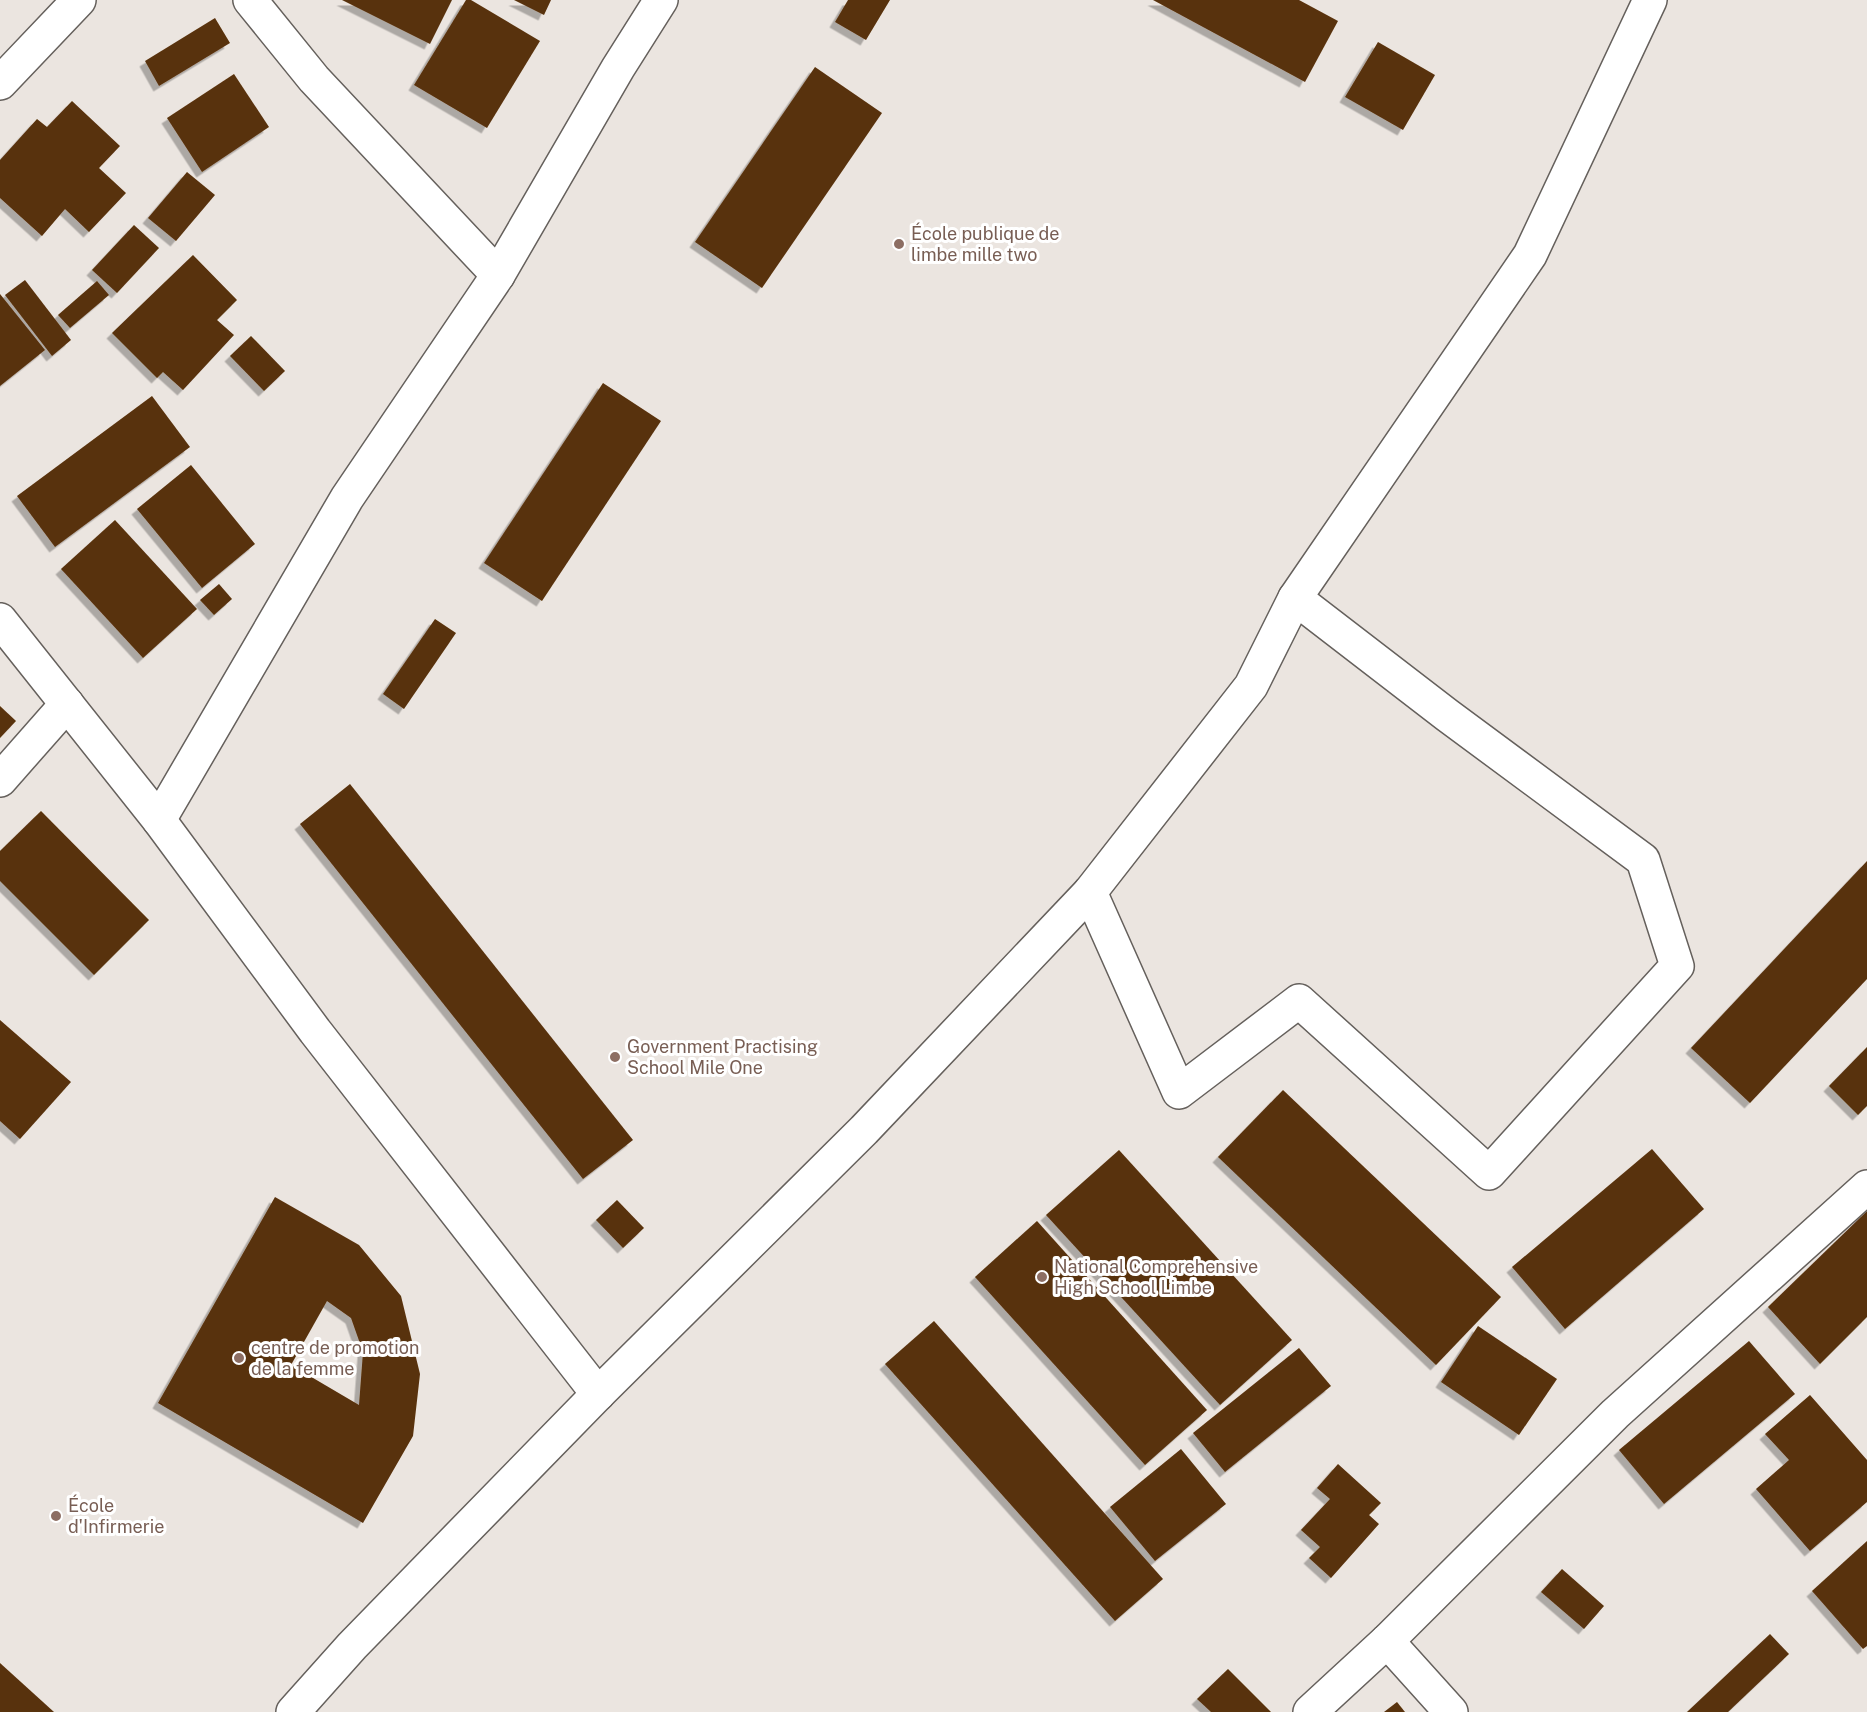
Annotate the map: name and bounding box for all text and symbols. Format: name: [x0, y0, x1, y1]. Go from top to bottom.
place label: École publique de limbe mille two: [911, 222, 1060, 265]
marker: École publique de limbe mille two: [892, 237, 906, 251]
place label: Government Practising School Mile One: [627, 1036, 818, 1078]
marker: Government Practising School Mile One: [608, 1050, 622, 1064]
place label: National Comprehensive High School Limbe: [1054, 1256, 1258, 1298]
marker: National Comprehensive High School Limbe: [1035, 1270, 1049, 1284]
place label: centre de promotion de la femme: [251, 1337, 419, 1379]
marker: centre de promotion de la femme: [232, 1351, 246, 1365]
place label: École d'Infirmerie: [68, 1494, 164, 1537]
marker: École d'Infirmerie: [49, 1509, 63, 1523]

